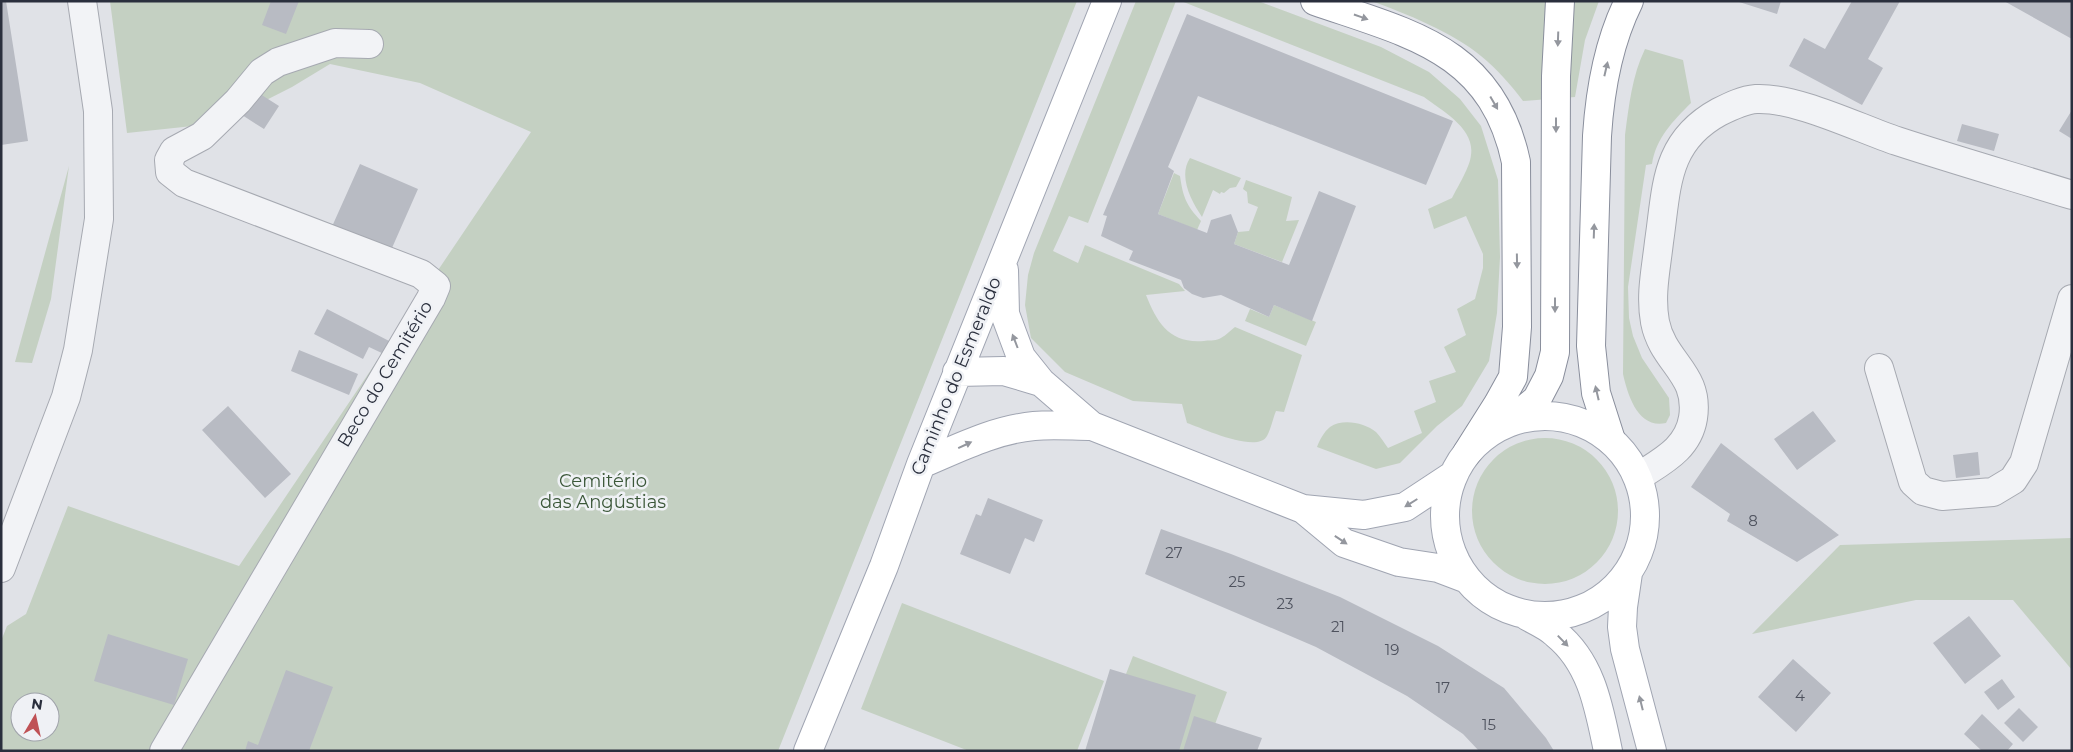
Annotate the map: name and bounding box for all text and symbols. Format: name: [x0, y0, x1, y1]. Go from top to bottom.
one-way arrow: [1354, 13, 1369, 21]
one-way arrow: [1553, 31, 1561, 47]
one-way arrow: [1602, 62, 1610, 77]
one-way arrow: [1490, 96, 1499, 110]
one-way arrow: [1552, 117, 1560, 133]
one-way arrow: [1590, 223, 1598, 239]
one-way arrow: [1513, 254, 1521, 270]
street label: Caminho do Esmeraldo: [906, 274, 1006, 478]
street label: Beco do Cemitério: [333, 297, 437, 451]
one-way arrow: [1551, 297, 1559, 313]
one-way arrow: [1011, 333, 1019, 348]
one-way arrow: [1593, 386, 1601, 401]
one-way arrow: [958, 441, 972, 449]
park label: Cemitério das Angústias: [540, 470, 666, 513]
one-way arrow: [1404, 498, 1417, 507]
house number: 8: [1748, 511, 1758, 530]
one-way arrow: [1334, 535, 1348, 545]
house number: 27: [1165, 543, 1183, 562]
house number: 25: [1228, 572, 1246, 591]
house number: 23: [1277, 594, 1293, 613]
house number: 21: [1331, 617, 1345, 636]
one-way arrow: [1557, 634, 1569, 646]
house number: 19: [1385, 640, 1399, 659]
house number: 17: [1436, 678, 1450, 697]
house number: 4: [1795, 686, 1805, 705]
north arrow: [10, 692, 60, 742]
text: N: [30, 694, 44, 714]
one-way arrow: [1636, 696, 1644, 711]
house number: 15: [1482, 715, 1496, 734]

